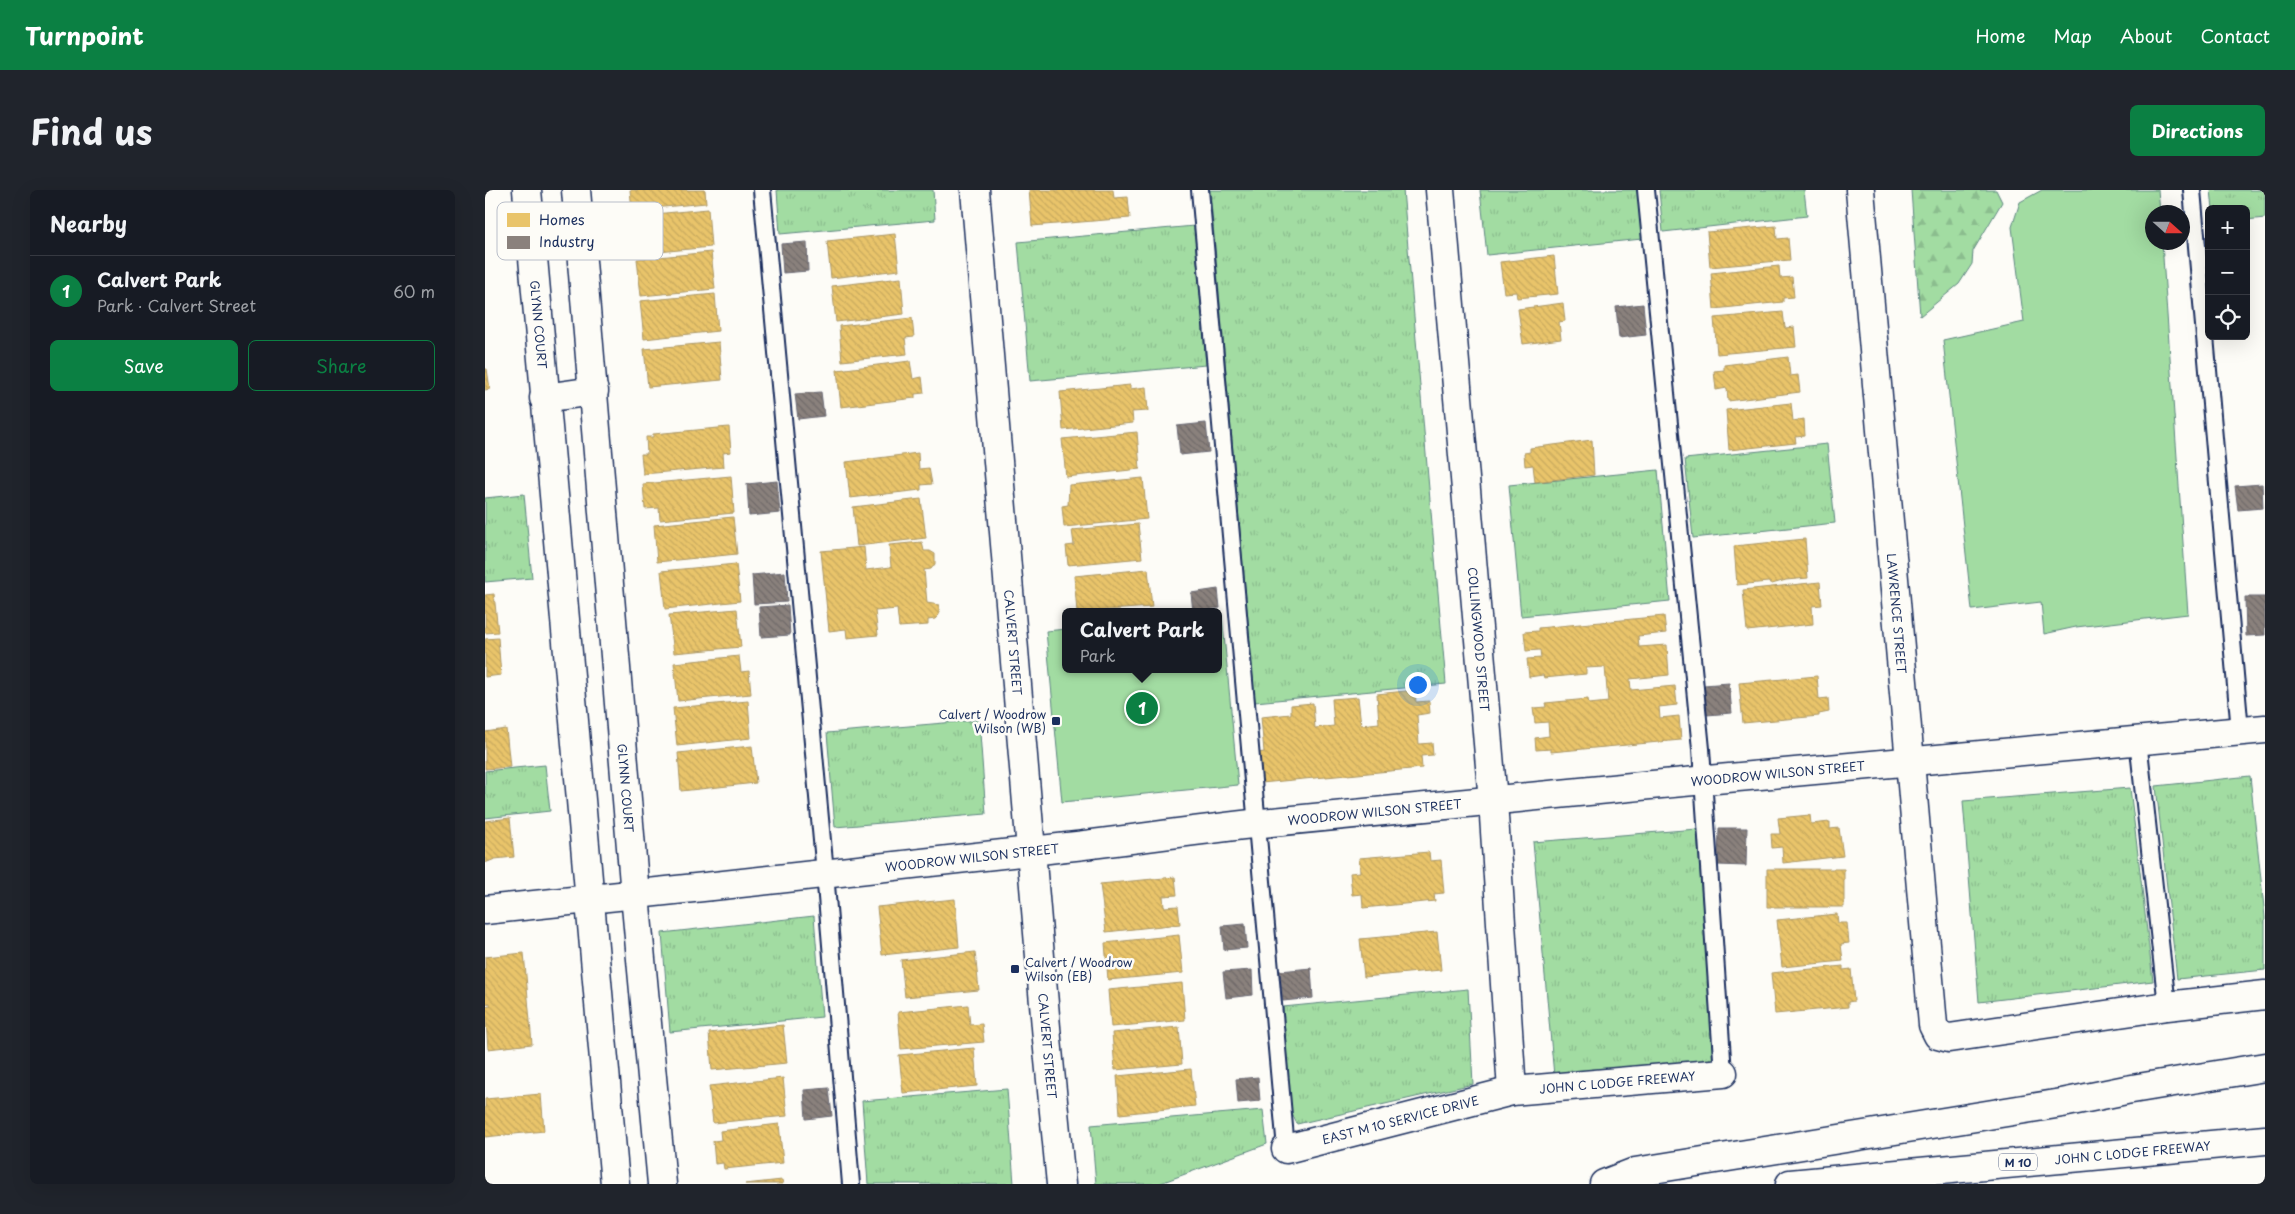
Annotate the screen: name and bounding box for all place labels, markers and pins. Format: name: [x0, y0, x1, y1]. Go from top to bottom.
pin: 1: [1126, 689, 1158, 727]
place label: Calvert / Woodrow Wilson (WB): [939, 705, 1047, 737]
marker: Calvert / Woodrow Wilson (WB): [1050, 715, 1062, 727]
place label: Calvert / Woodrow Wilson (EB): [1025, 953, 1133, 985]
marker: Calvert / Woodrow Wilson (EB): [1009, 963, 1021, 975]

